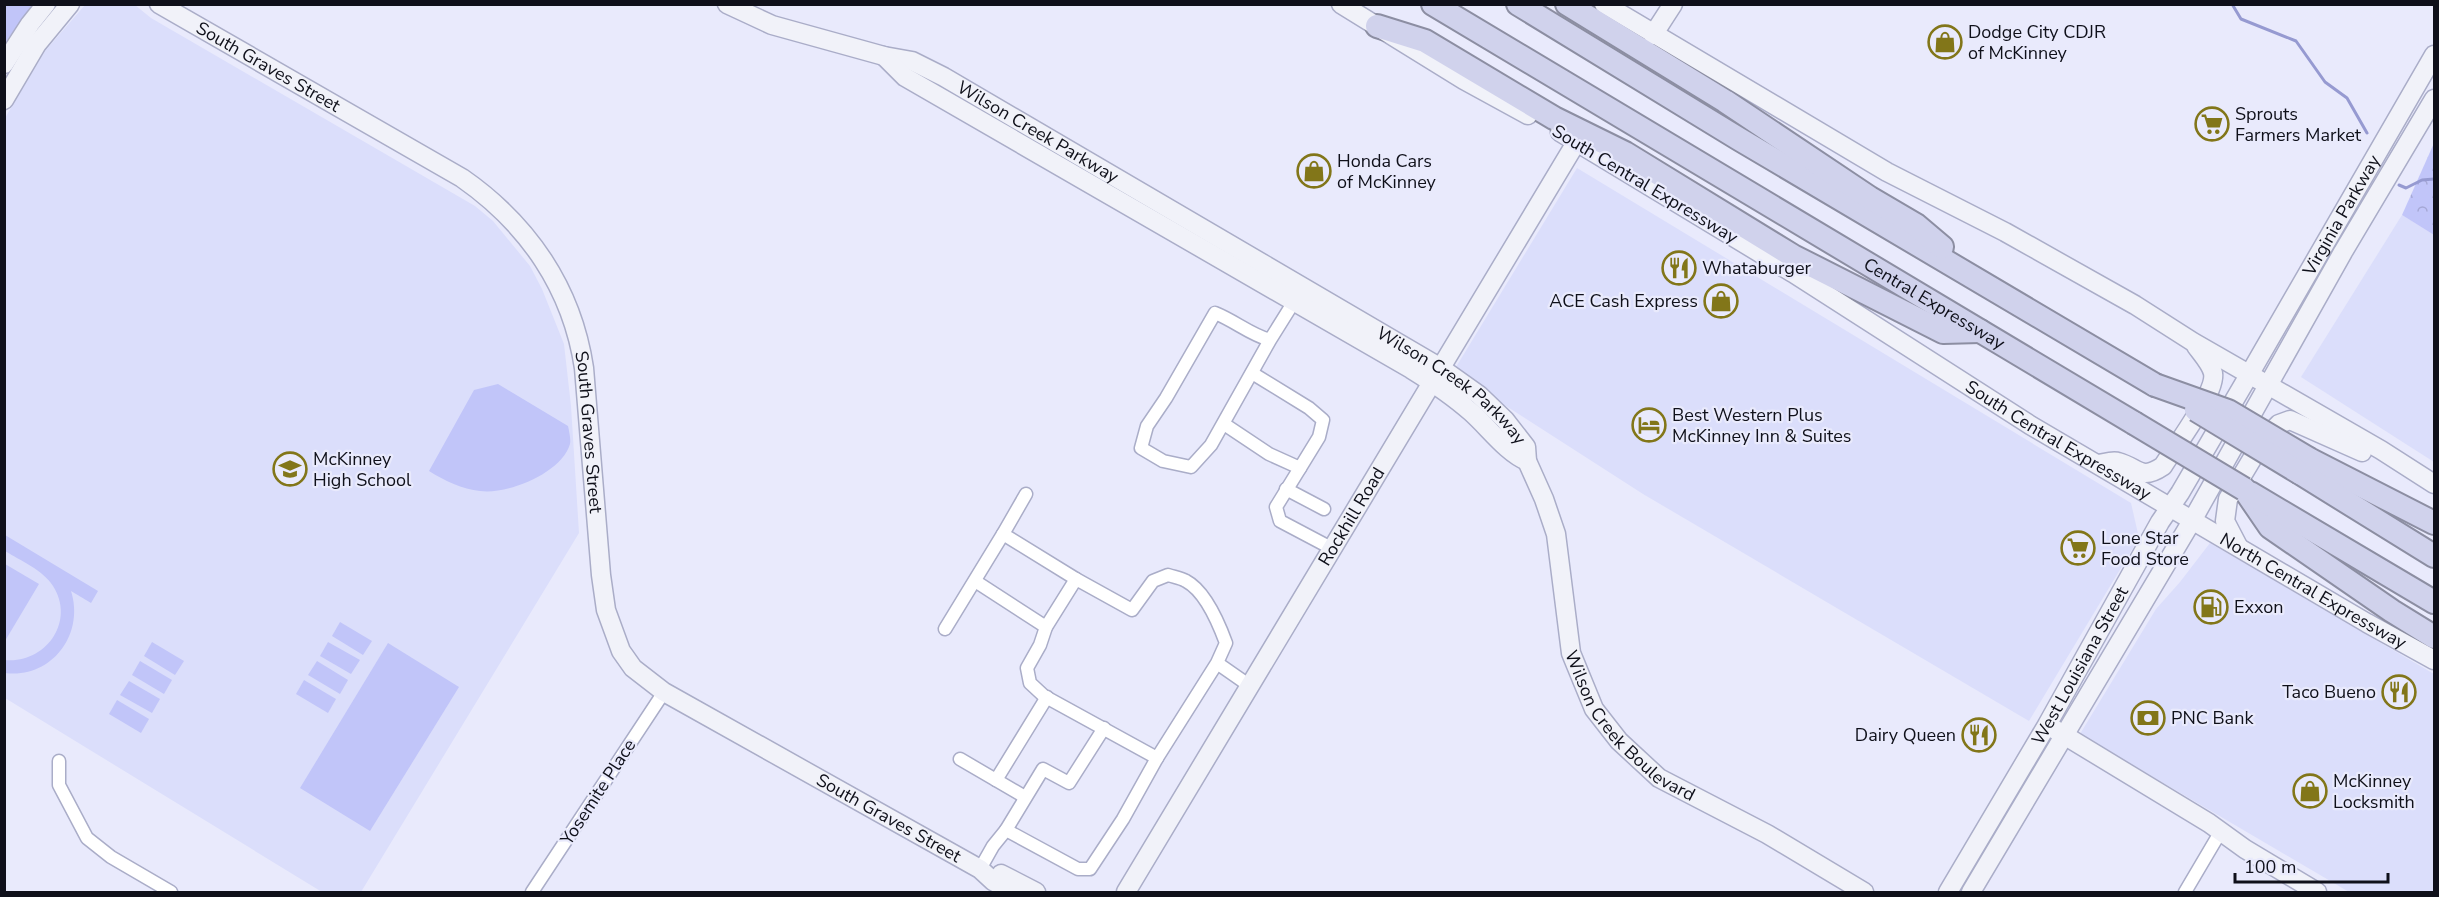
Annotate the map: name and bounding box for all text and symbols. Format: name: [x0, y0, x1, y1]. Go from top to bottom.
street label: South Graves Street: [192, 16, 345, 118]
place label: Dodge City CDJR of McKinney: [1968, 20, 2106, 65]
shop icon: Dodge City CDJR of McKinney: [1927, 24, 1963, 60]
street label: Wilson Creek Parkway: [953, 75, 1124, 189]
place label: Sprouts Farmers Market: [2235, 102, 2362, 147]
supermarket icon: Sprouts Farmers Market: [2194, 106, 2230, 142]
street label: South Central Expressway: [1548, 119, 1743, 249]
place label: Honda Cars of McKinney: [1337, 149, 1437, 194]
street label: Virginia Parkway: [2297, 150, 2386, 281]
shop icon: Honda Cars of McKinney: [1296, 153, 1332, 189]
restaurant icon: Whataburger: [1661, 250, 1697, 286]
street label: Central Expressway: [1859, 252, 2010, 356]
place label: Whataburger: [1702, 256, 1811, 280]
shop icon: ACE Cash Express: [1703, 283, 1739, 319]
place label: ACE Cash Express: [1549, 289, 1698, 313]
street label: Wilson Creek Parkway: [1372, 321, 1532, 450]
street label: South Graves Street: [569, 349, 608, 515]
street label: South Central Expressway: [1961, 375, 2156, 506]
place label: Best Western Plus McKinney Inn & Suites: [1672, 403, 1852, 448]
hotel icon: Best Western Plus McKinney Inn & Suites: [1631, 407, 1667, 443]
place label: McKinney High School: [313, 447, 412, 492]
school or university icon: McKinney High School: [272, 451, 308, 487]
street label: Rockhill Road: [1313, 463, 1390, 570]
place label: Lone Star Food Store: [2101, 526, 2189, 571]
street label: North Central Expressway: [2215, 527, 2411, 655]
supermarket icon: Lone Star Food Store: [2060, 530, 2096, 566]
street label: West Louisiana Street: [2026, 582, 2134, 749]
fuel station icon: Exxon: [2193, 589, 2229, 625]
place label: Exxon: [2234, 595, 2283, 619]
street label: Wilson Creek Boulevard: [1559, 647, 1699, 807]
restaurant icon: Taco Bueno: [2381, 674, 2417, 710]
place label: Taco Bueno: [2282, 680, 2376, 704]
bank icon: PNC Bank: [2130, 700, 2166, 736]
place label: PNC Bank: [2171, 706, 2254, 730]
restaurant icon: Dairy Queen: [1961, 717, 1997, 753]
place label: Dairy Queen: [1855, 723, 1956, 747]
street label: Yosemite Place: [554, 734, 641, 850]
street label: South Graves Street: [812, 768, 966, 868]
place label: McKinney Locksmith: [2333, 769, 2415, 814]
shop icon: McKinney Locksmith: [2292, 773, 2328, 809]
scale bar: [2235, 846, 2388, 884]
text: 100 m: [2244, 855, 2296, 879]

